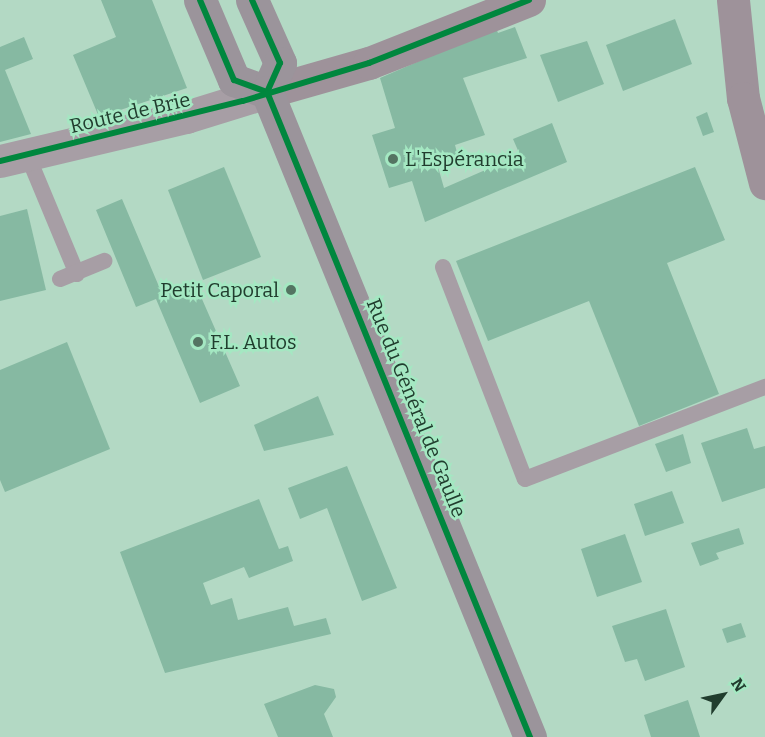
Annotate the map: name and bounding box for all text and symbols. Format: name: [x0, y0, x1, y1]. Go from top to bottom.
street label: Route de Brie: [67, 87, 193, 139]
place label: L'Espérancia: [405, 147, 524, 171]
marker: L'Espérancia: [386, 152, 400, 166]
place label: Petit Caporal: [160, 278, 279, 302]
marker: Petit Caporal: [284, 283, 298, 297]
street label: Rue du Général de Gaulle: [361, 295, 471, 521]
place label: F.L. Autos: [210, 330, 297, 354]
marker: F.L. Autos: [191, 335, 205, 349]
north arrow: [693, 665, 753, 725]
text: N: [727, 675, 750, 695]

